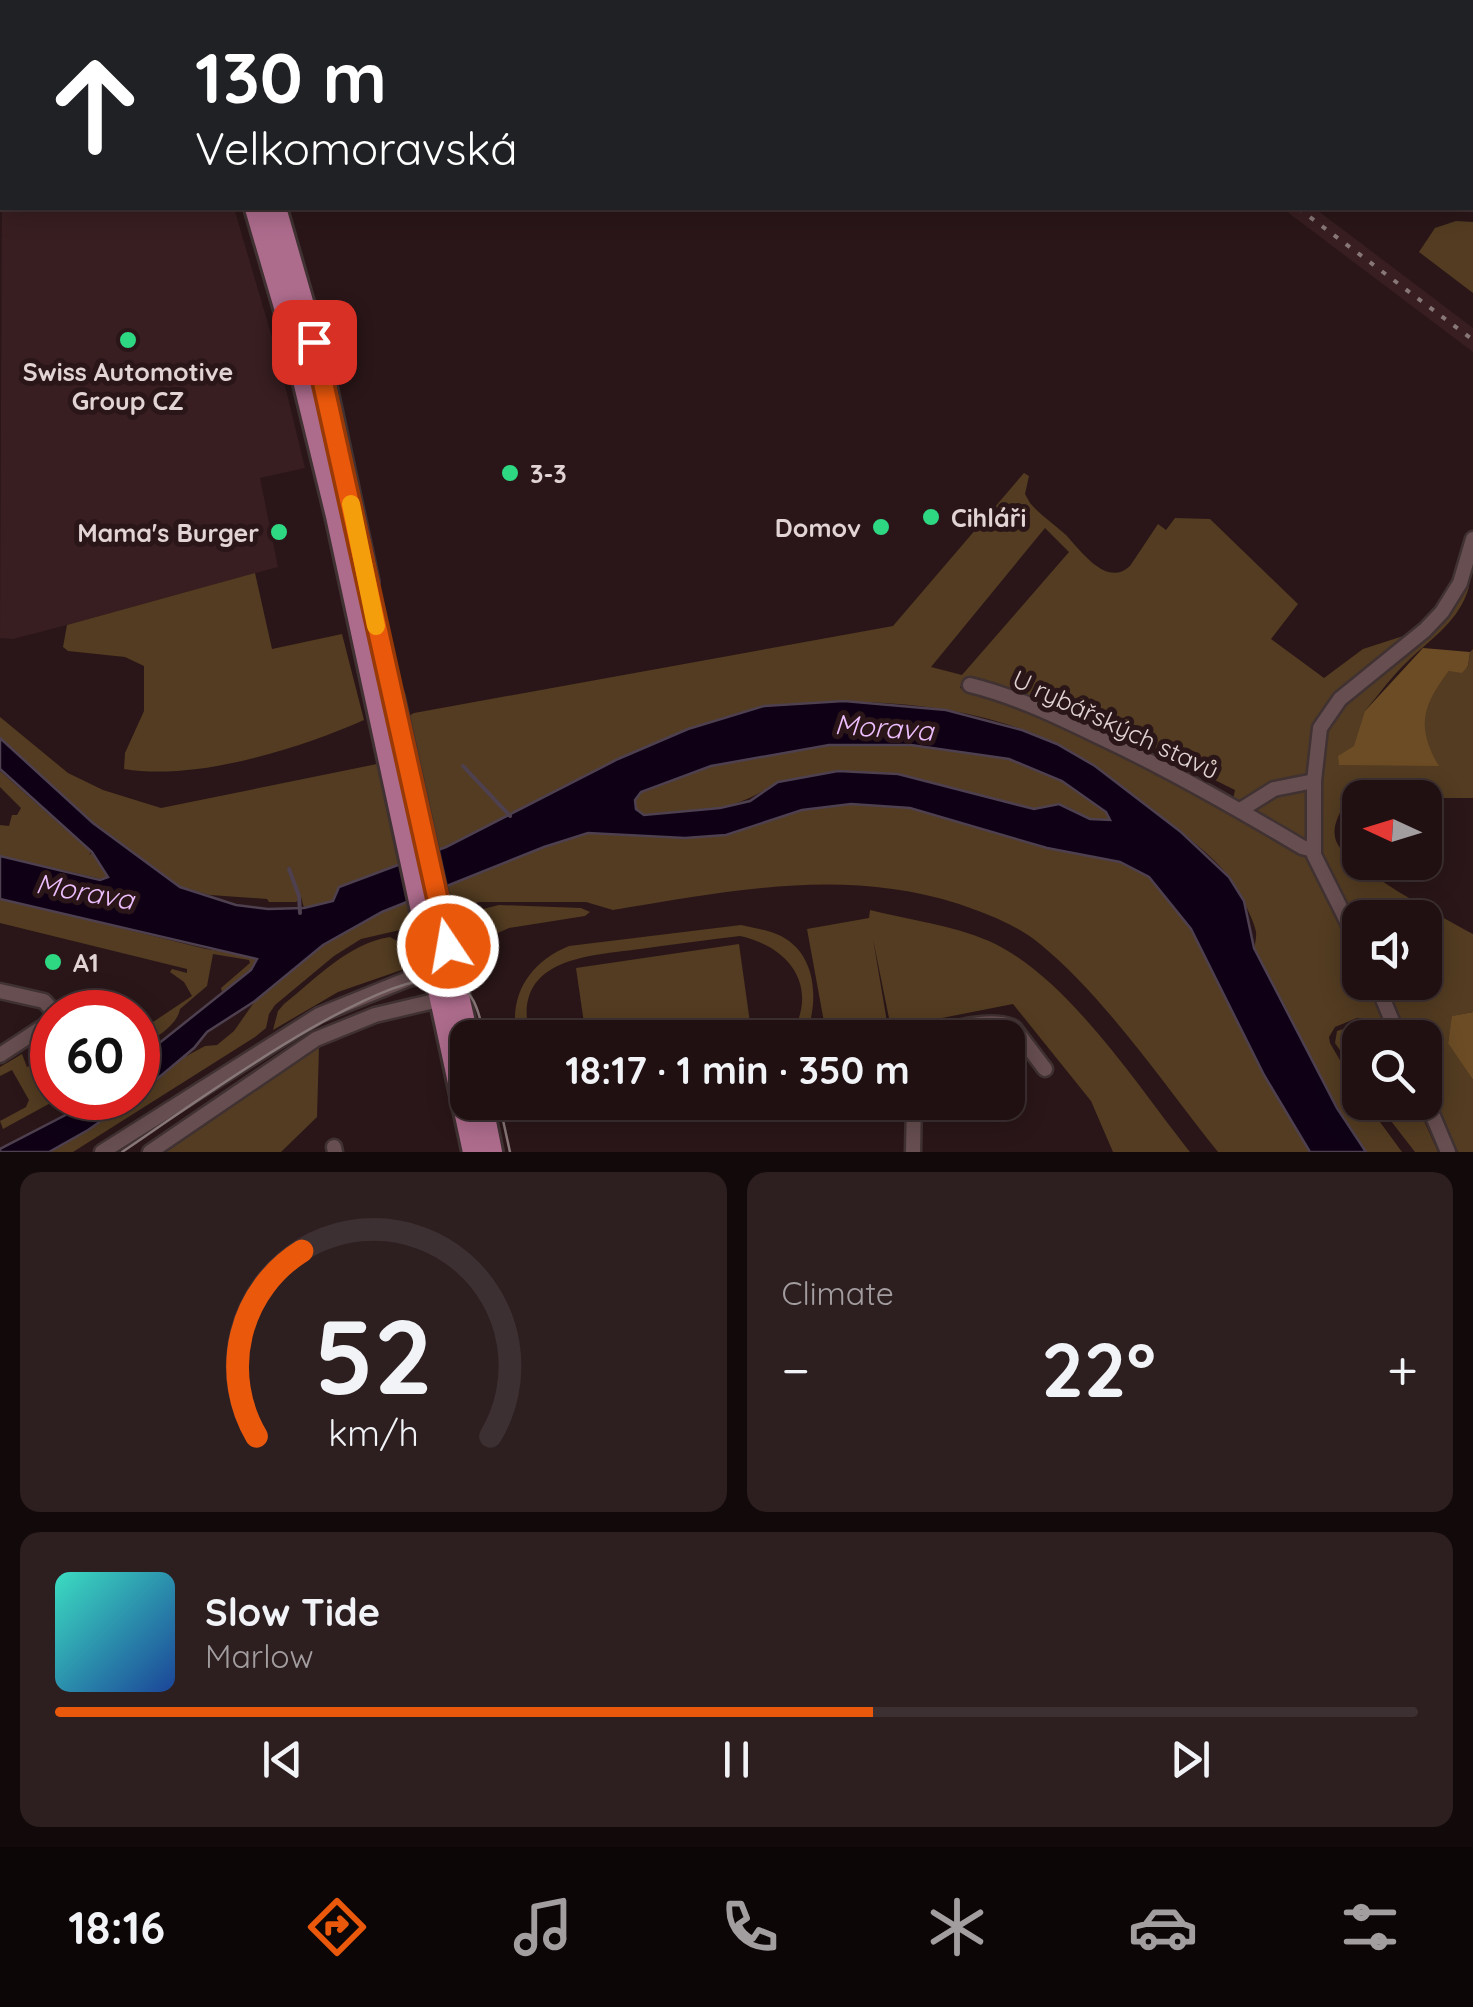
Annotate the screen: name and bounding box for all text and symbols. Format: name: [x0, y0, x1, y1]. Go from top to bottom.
text: 130 m: [195, 33, 387, 121]
icon: ahead: [30, 40, 160, 170]
text: Velkomoravská: [195, 120, 518, 176]
pin: [272, 300, 357, 385]
icon: arrive: [287, 315, 342, 370]
marker: Swiss Automotive Group CZ: [117, 329, 139, 351]
place label: Swiss Automotive Group CZ: [23, 356, 233, 416]
place label: 3-3: [530, 458, 567, 489]
marker: 3-3: [499, 462, 521, 484]
place label: Cihláři: [951, 502, 1026, 533]
marker: Cihláři: [920, 506, 942, 528]
place label: Domov: [775, 512, 861, 543]
marker: Domov: [870, 516, 892, 538]
place label: Mama's Burger: [77, 517, 259, 548]
marker: Mama's Burger: [268, 521, 290, 543]
street label: U rybářských stavů: [1008, 663, 1224, 785]
water label: Morava: [833, 706, 937, 748]
north arrow: [1342, 780, 1442, 880]
map controls: [1342, 780, 1442, 1120]
water label: Morava: [33, 865, 139, 917]
position arrow: [396, 894, 500, 998]
button: sound: [1342, 900, 1442, 1000]
place label: A1: [73, 947, 99, 978]
marker: A1: [42, 951, 64, 973]
speed limit sign: 60: [30, 990, 160, 1120]
button: search: [1342, 1020, 1442, 1120]
text: 18:17 · 1 min · 350 m: [565, 1046, 910, 1094]
text: Climate: [782, 1273, 894, 1313]
text: 52: [314, 1290, 433, 1420]
text: 22°: [1041, 1322, 1156, 1416]
text: −: [782, 1335, 810, 1404]
text: +: [1387, 1335, 1418, 1404]
text: km/h: [328, 1410, 419, 1455]
text: Slow Tide: [205, 1588, 380, 1636]
text: Marlow: [205, 1636, 314, 1676]
icon: previous: [255, 1732, 310, 1787]
icon: pause: [709, 1732, 764, 1787]
icon: next: [1163, 1732, 1218, 1787]
icon: directions: [302, 1892, 372, 1962]
icon: music: [508, 1892, 578, 1962]
icon: phone: [715, 1892, 785, 1962]
icon: climate: [922, 1892, 992, 1962]
icon: car: [1128, 1892, 1198, 1962]
icon: filters: [1335, 1892, 1405, 1962]
text: 18:16: [68, 1899, 165, 1955]

